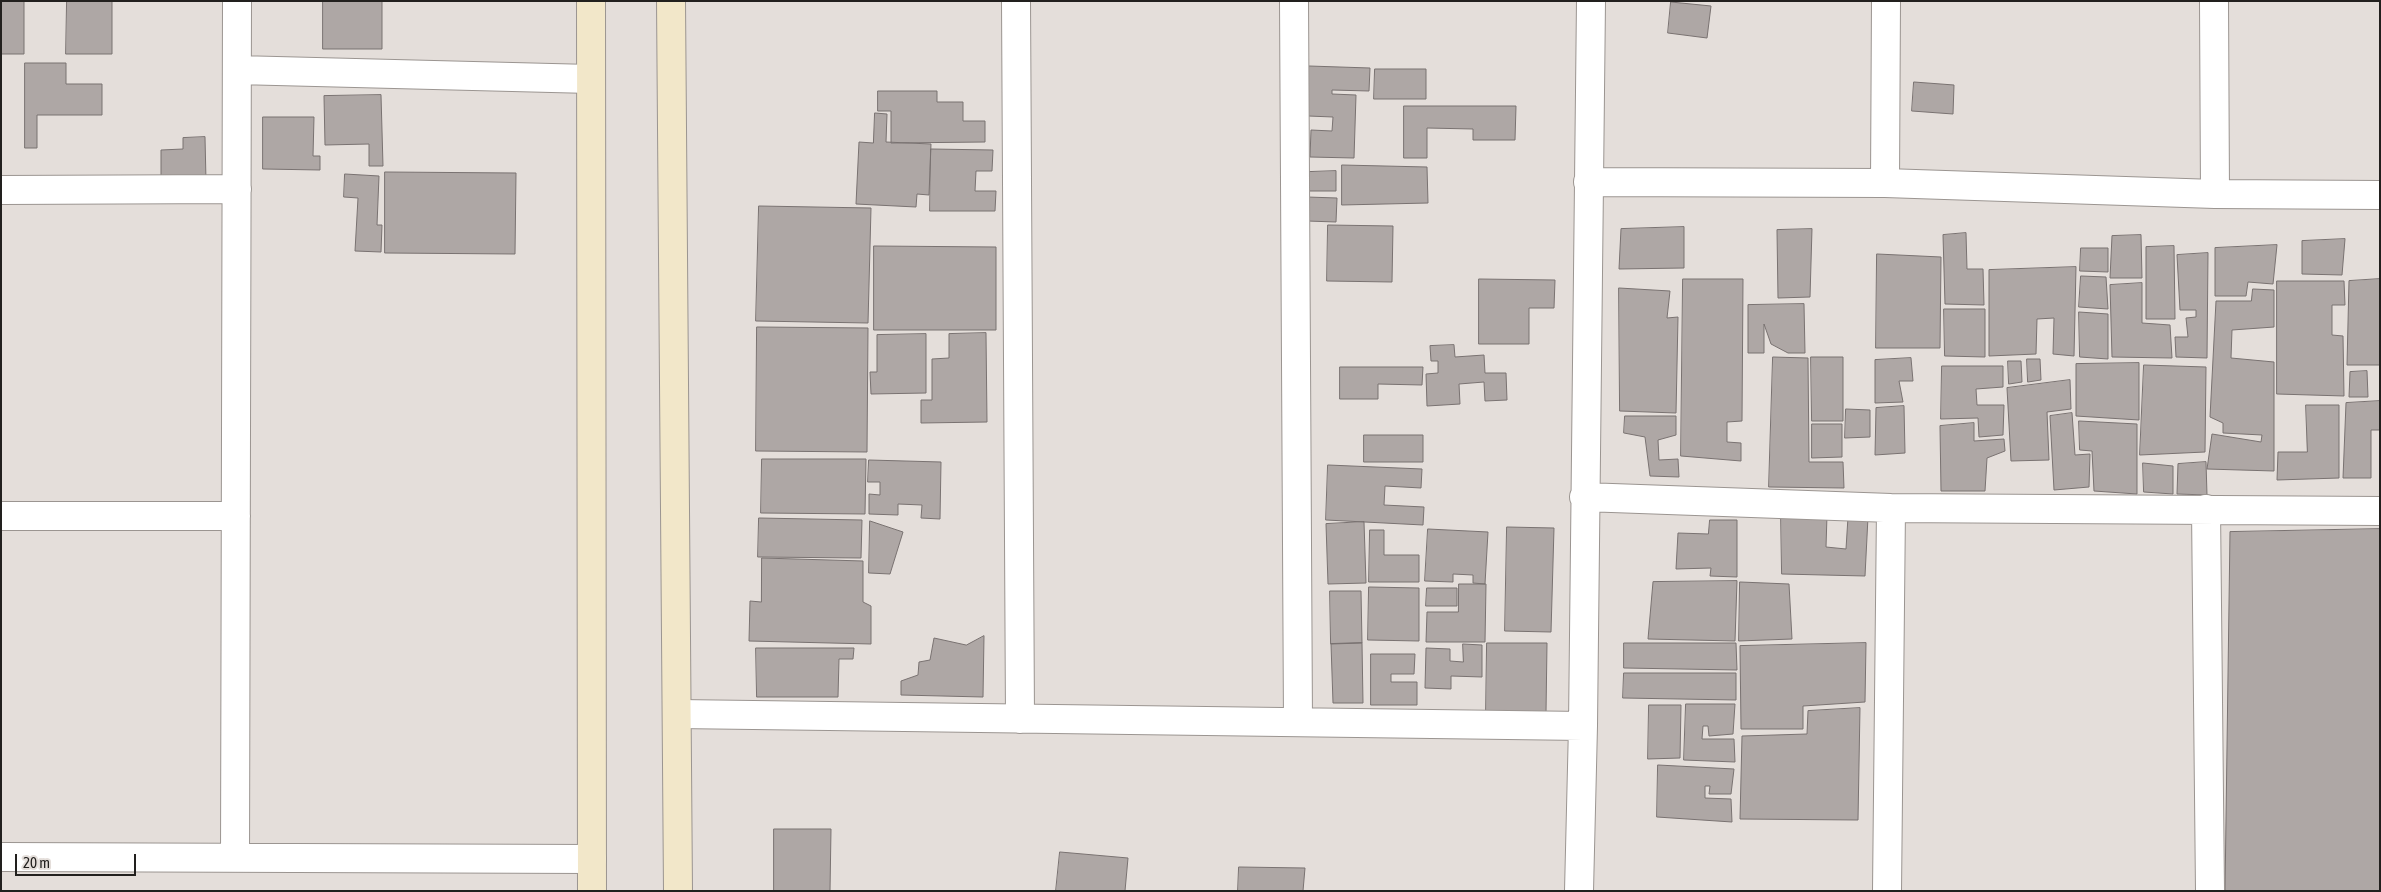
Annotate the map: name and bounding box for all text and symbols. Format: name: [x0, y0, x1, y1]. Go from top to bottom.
scale bar: [18, 844, 139, 876]
text: 20 m: [23, 854, 50, 871]

